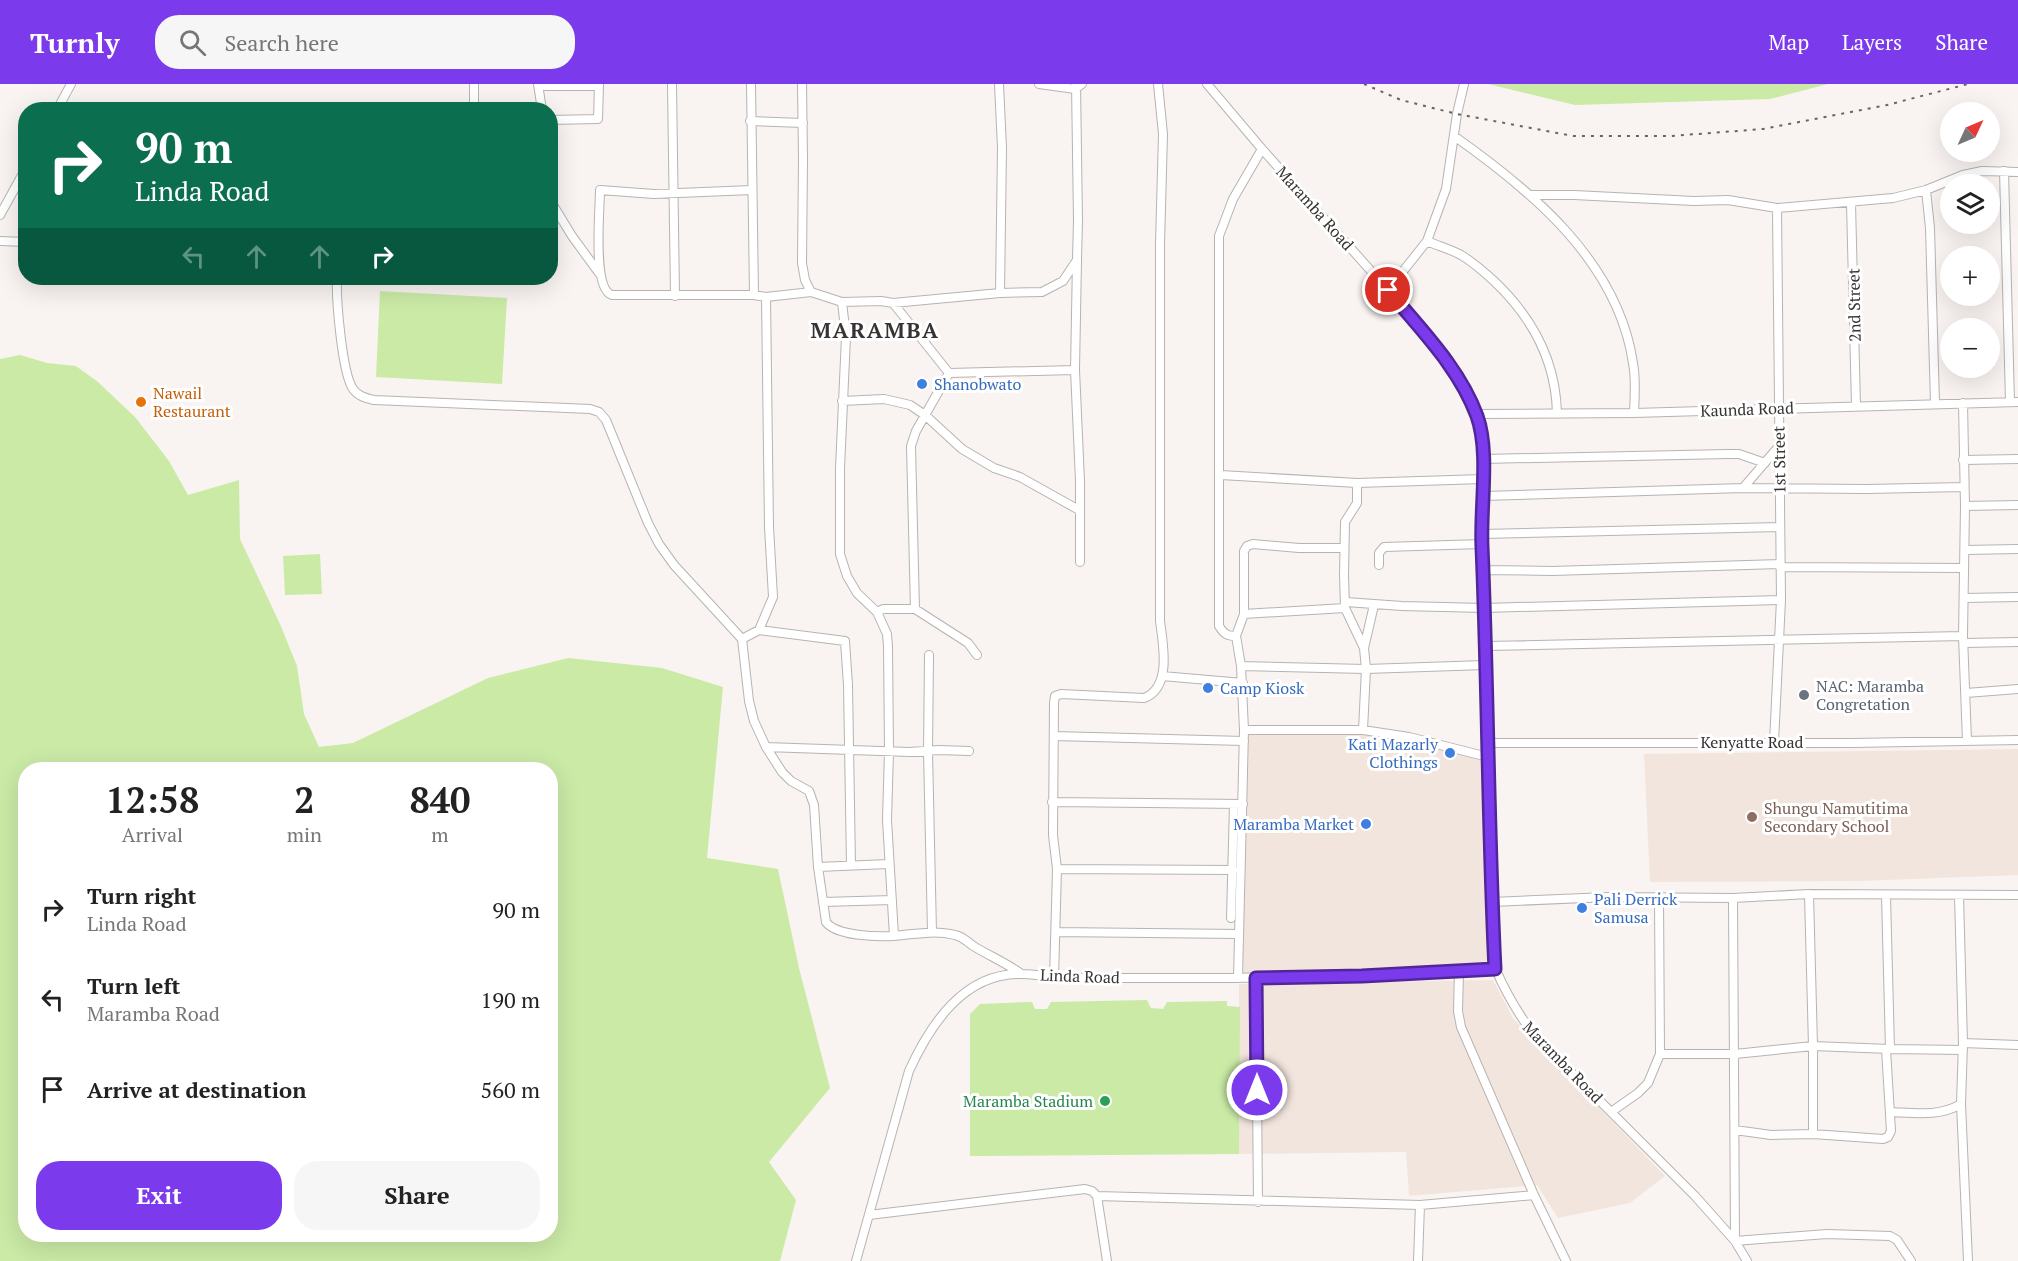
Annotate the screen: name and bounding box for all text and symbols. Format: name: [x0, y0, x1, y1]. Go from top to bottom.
search box: [155, 15, 575, 69]
text: Turnly: [30, 24, 119, 61]
icon: search: [176, 26, 209, 59]
text: Search here: [224, 28, 339, 57]
text: Map: [1768, 28, 1809, 56]
text: Layers: [1842, 28, 1902, 56]
text: Share: [1935, 28, 1988, 56]
north arrow: [1940, 102, 2000, 162]
map controls: [1940, 102, 2000, 378]
text: 90 m: [135, 119, 233, 175]
icon: right: [36, 126, 114, 204]
street label: Maramba Road: [1271, 161, 1359, 255]
text: Linda Road: [135, 173, 269, 209]
button: layers: [1940, 174, 2000, 234]
icon: left: [177, 240, 210, 273]
icon: ahead: [240, 240, 273, 273]
icon: ahead: [303, 240, 336, 273]
icon: right: [366, 240, 399, 273]
button: +: [1940, 246, 2000, 306]
pin: [1362, 264, 1413, 315]
street label: 2nd Street: [1842, 268, 1866, 342]
icon: arrive: [1371, 273, 1404, 306]
district label: MARAMBA: [810, 315, 940, 344]
button: −: [1940, 318, 2000, 378]
place label: Shanobwato: [934, 373, 1022, 395]
marker: Shanobwato: [915, 377, 929, 391]
place label: Nawail Restaurant: [153, 382, 231, 422]
marker: Nawail Restaurant: [134, 395, 148, 409]
street label: Kaunda Road: [1700, 396, 1794, 422]
street label: 1st Street: [1767, 426, 1791, 494]
place label: NAC: Maramba Congretation: [1816, 675, 1924, 715]
place label: Camp Kiosk: [1220, 677, 1305, 699]
marker: Camp Kiosk: [1201, 681, 1215, 695]
marker: NAC: Maramba Congretation: [1797, 688, 1811, 702]
street label: Kenyatte Road: [1701, 731, 1803, 753]
place label: Kati Mazarly Clothings: [1348, 733, 1439, 773]
marker: Kati Mazarly Clothings: [1443, 746, 1457, 760]
text: 12:58: [106, 776, 199, 823]
text: 2: [294, 776, 315, 823]
text: 840: [409, 776, 470, 823]
place label: Shungu Namutitima Secondary School: [1764, 797, 1908, 837]
marker: Shungu Namutitima Secondary School: [1745, 810, 1759, 824]
place label: Maramba Market: [1233, 813, 1354, 835]
marker: Maramba Market: [1359, 817, 1373, 831]
text: Arrival: [122, 821, 183, 848]
text: min: [287, 821, 322, 848]
text: m: [431, 821, 449, 848]
text: Turn right: [87, 881, 196, 910]
place label: Pali Derrick Samusa: [1594, 888, 1678, 928]
icon: right: [36, 893, 69, 926]
text: 90 m: [492, 895, 540, 924]
marker: Pali Derrick Samusa: [1575, 901, 1589, 915]
text: Linda Road: [87, 910, 187, 937]
street label: Linda Road: [1040, 964, 1120, 988]
text: Turn left: [87, 971, 180, 1000]
icon: left: [36, 983, 69, 1016]
text: 190 m: [480, 985, 540, 1014]
text: Maramba Road: [87, 1000, 220, 1027]
street label: Maramba Road: [1518, 1016, 1608, 1108]
position arrow: [1225, 1058, 1289, 1122]
icon: arrive: [36, 1073, 69, 1106]
text: Arrive at destination: [87, 1075, 306, 1104]
text: 560 m: [480, 1075, 540, 1104]
place label: Maramba Stadium: [963, 1090, 1093, 1112]
marker: Maramba Stadium: [1098, 1094, 1112, 1108]
button: Exit: [36, 1161, 282, 1230]
button: Share: [294, 1161, 540, 1230]

